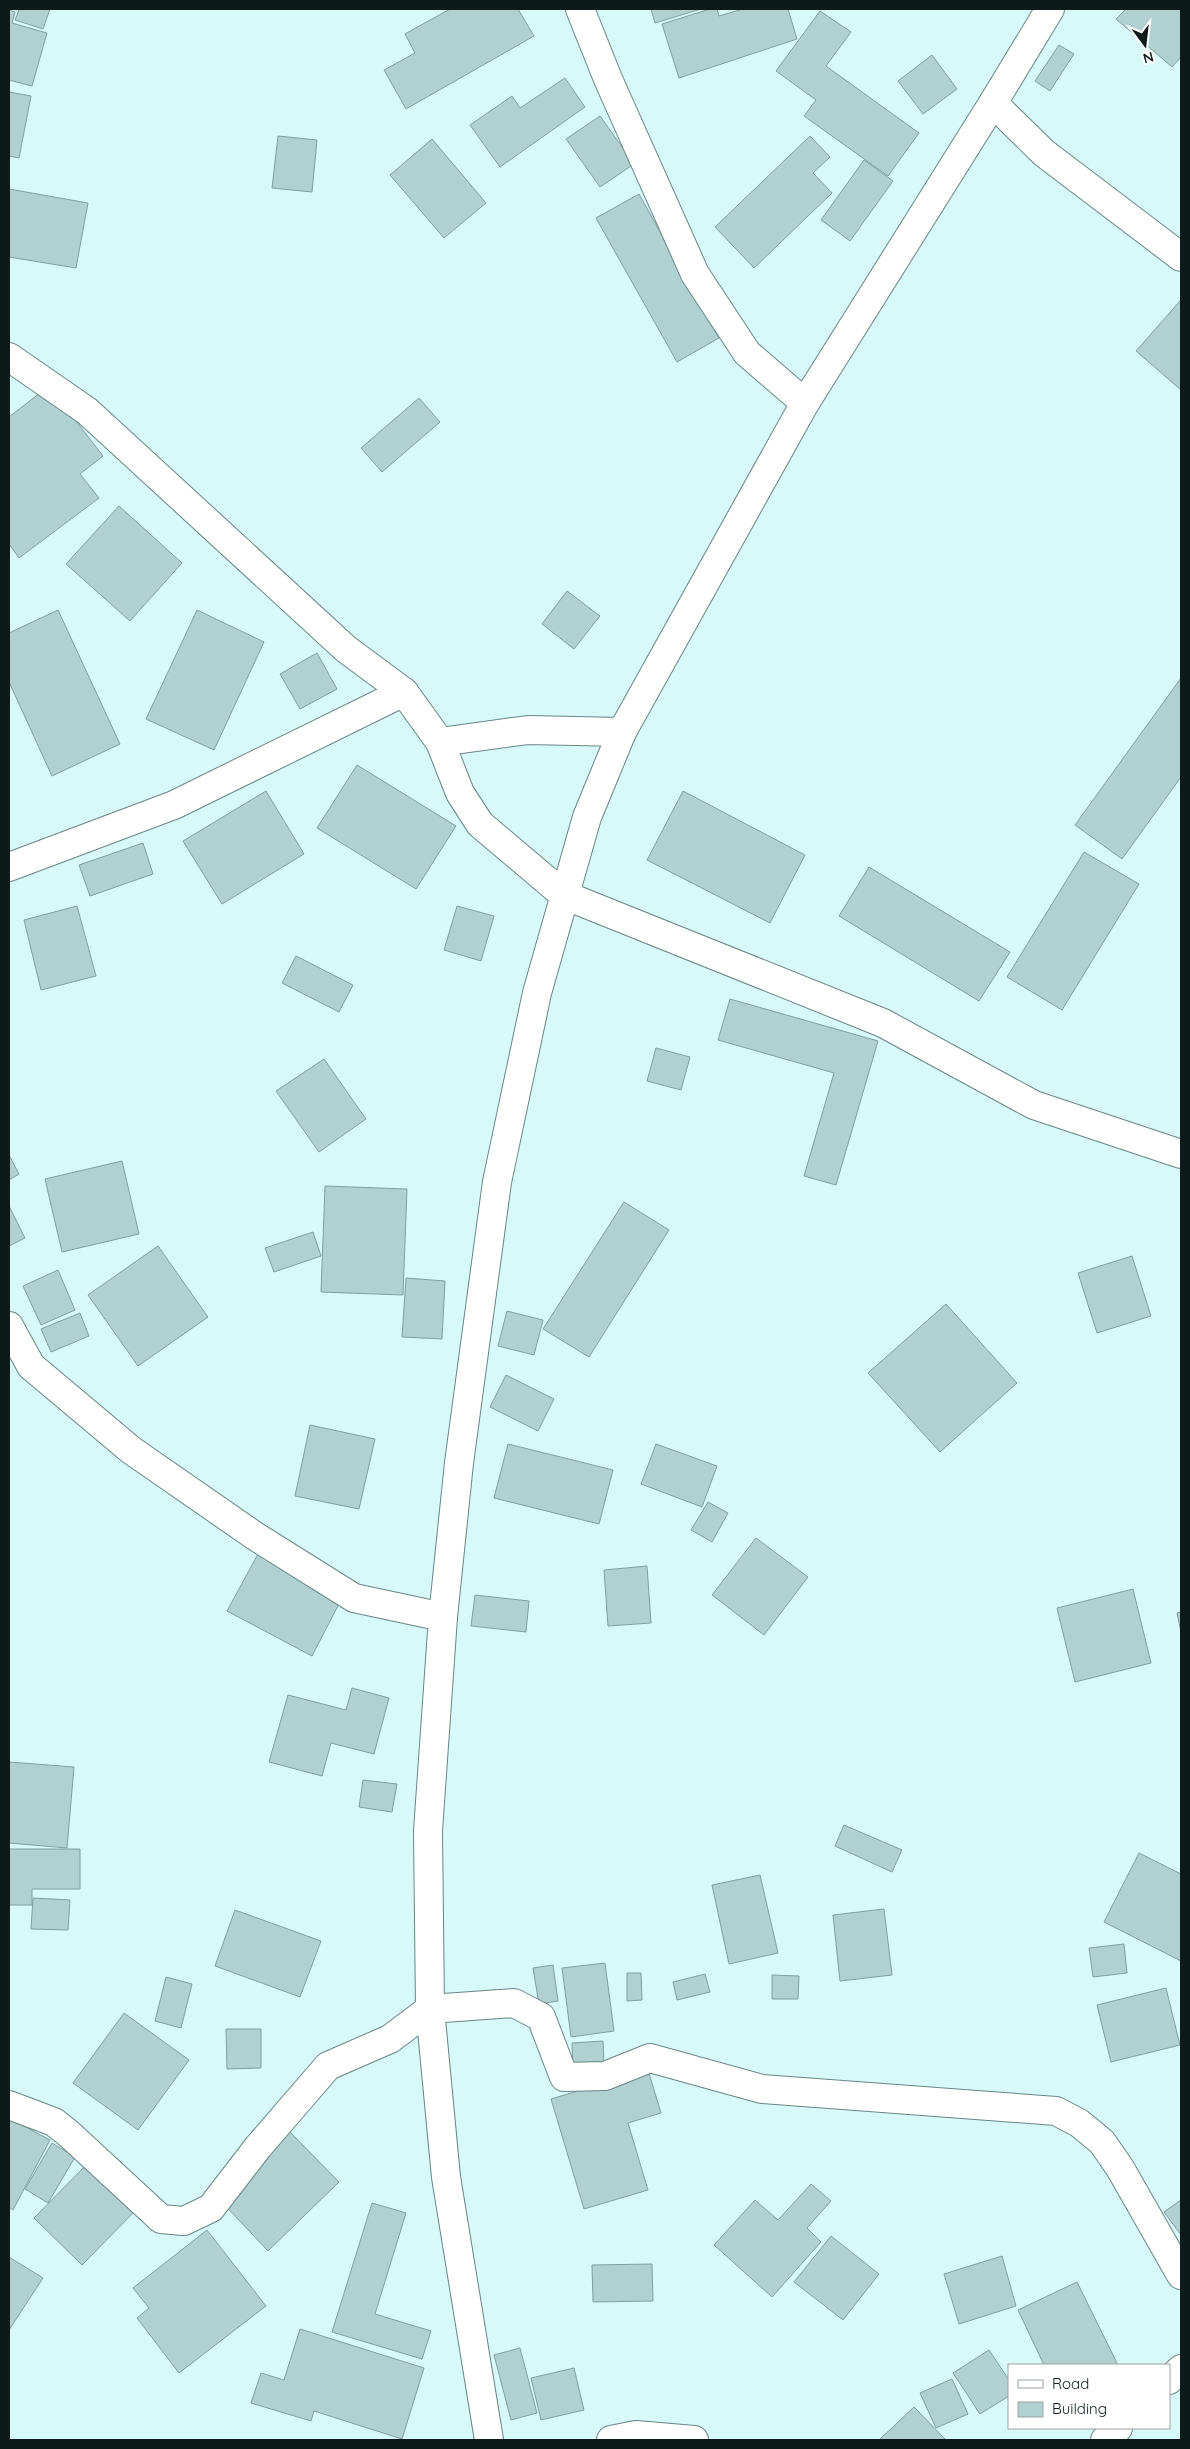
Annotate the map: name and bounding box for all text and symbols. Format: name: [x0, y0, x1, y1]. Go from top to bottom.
north arrow: [1120, 20, 1170, 70]
text: N: [1141, 48, 1156, 68]
legend: [1008, 2364, 1170, 2429]
text: Road: [1052, 2374, 1089, 2393]
text: Building: [1052, 2399, 1107, 2418]

